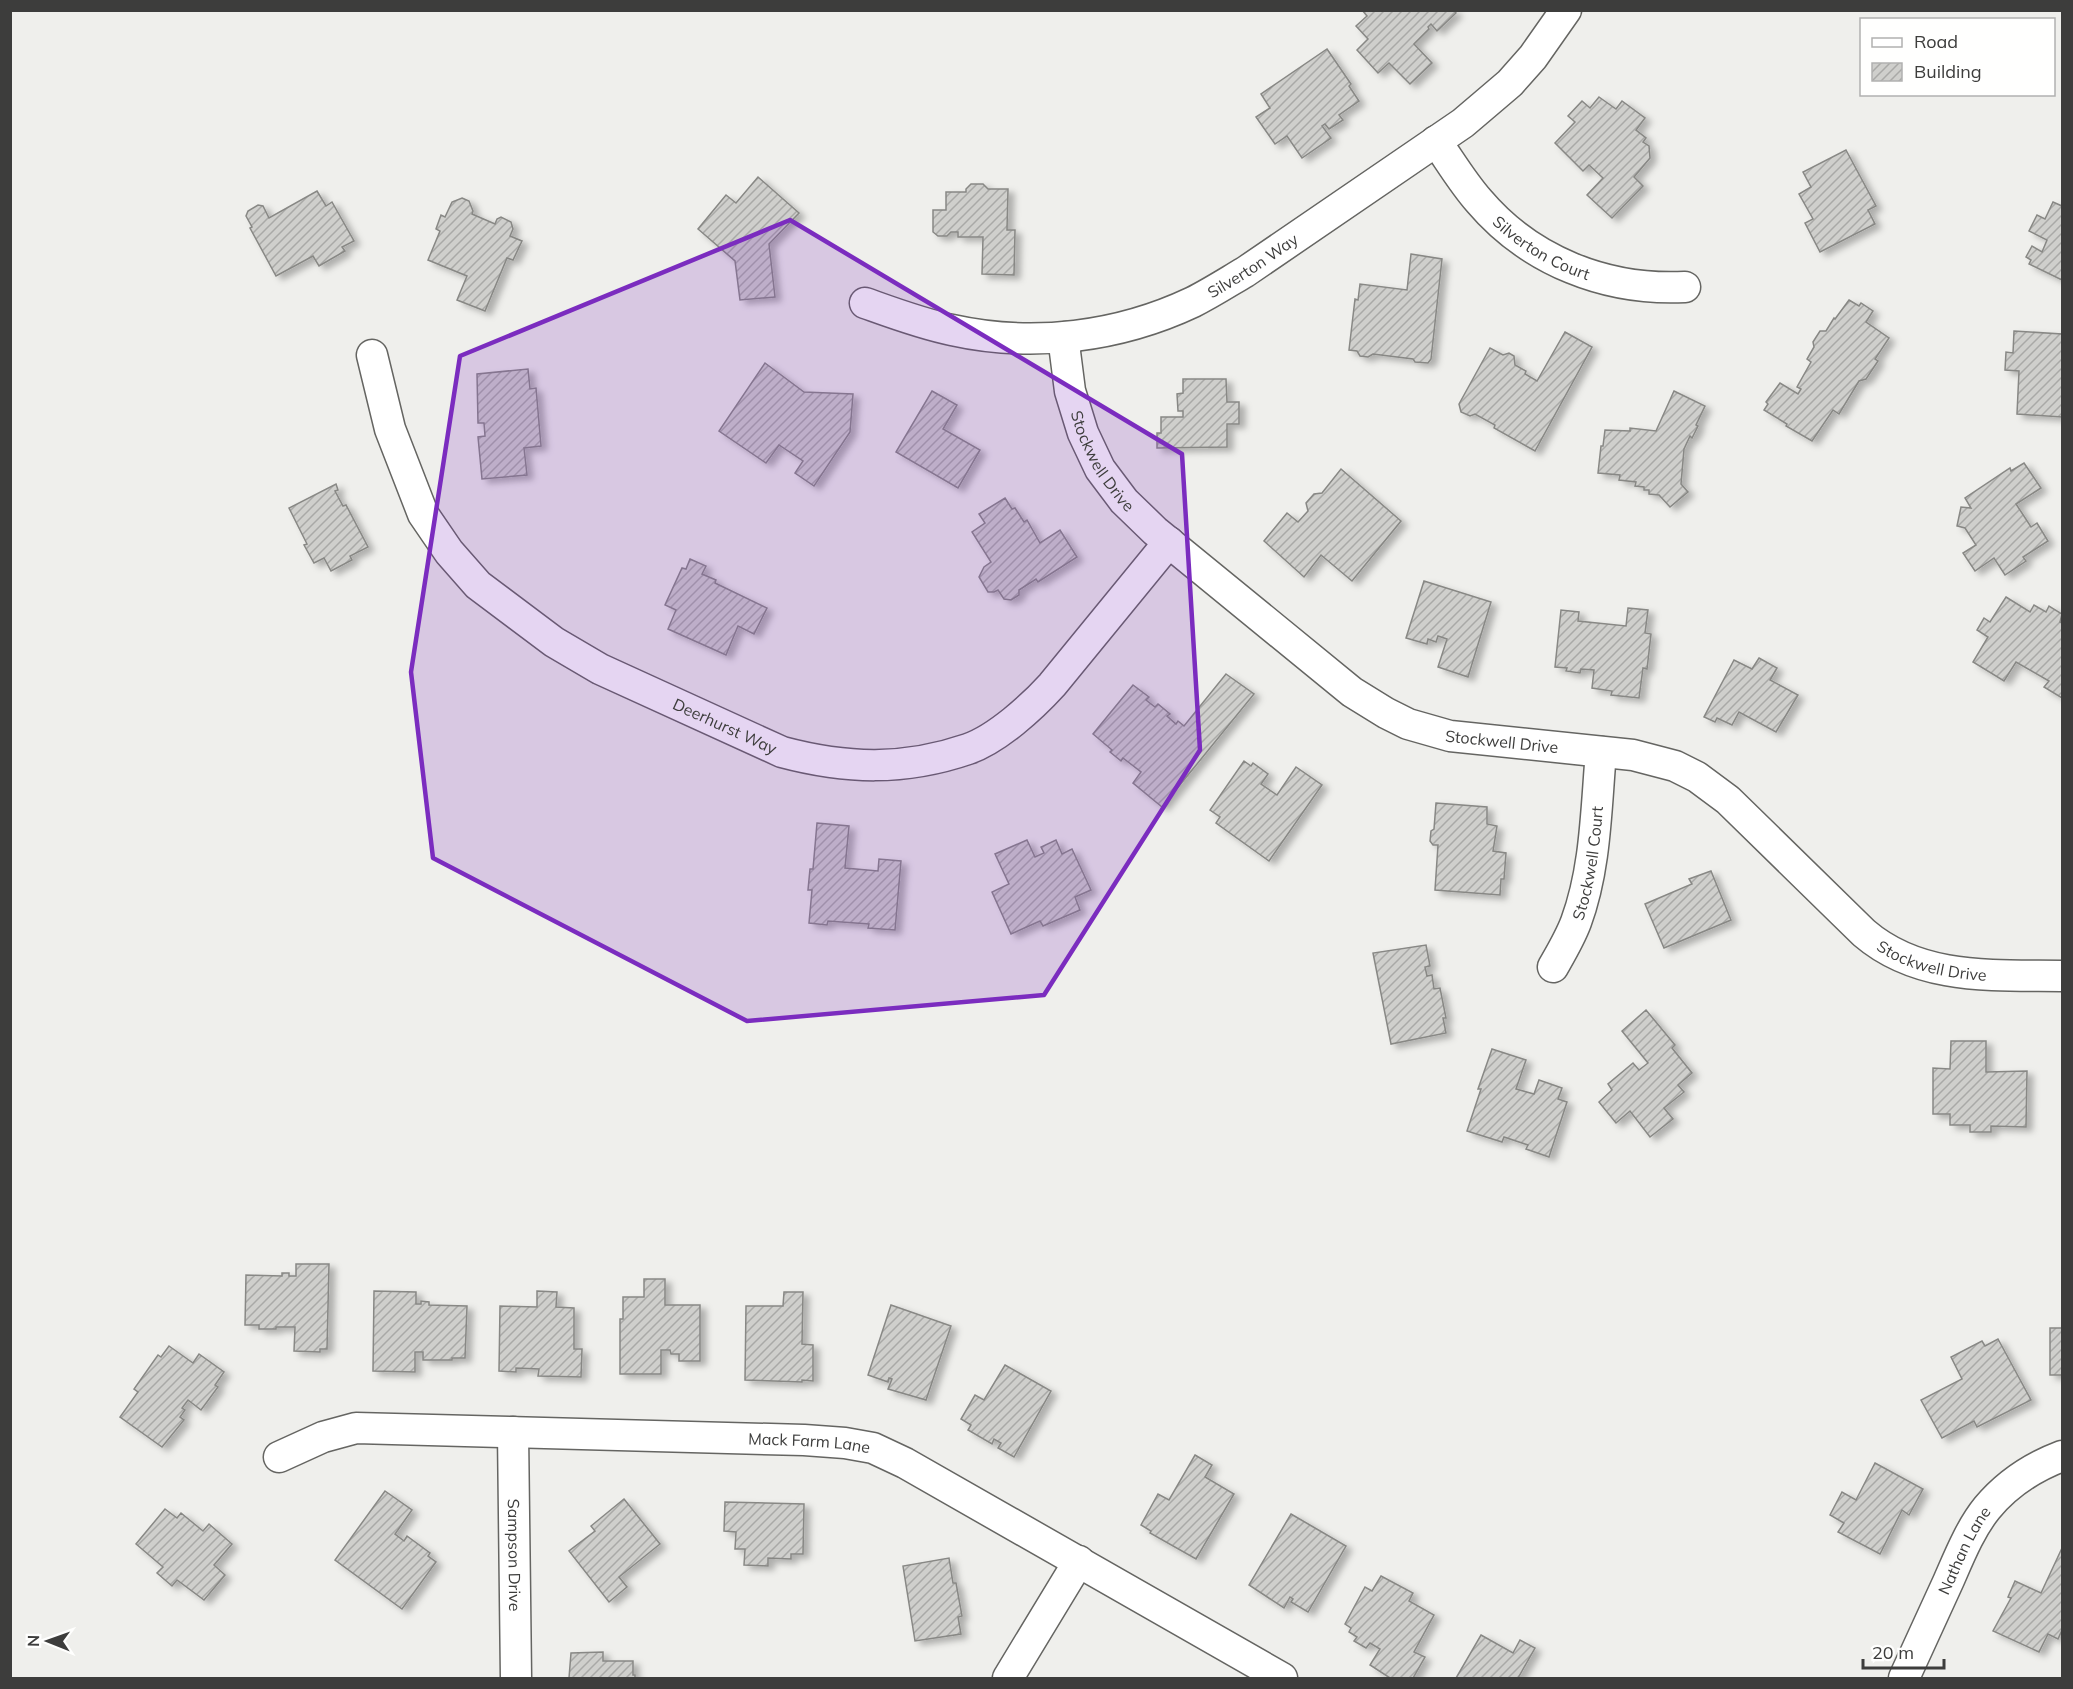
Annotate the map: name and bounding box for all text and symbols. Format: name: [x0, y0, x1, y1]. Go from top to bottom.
legend: [1860, 18, 2055, 96]
text: Road: [1914, 30, 1958, 53]
text: Building: [1914, 60, 1982, 83]
street label: Silverton Court: [1489, 211, 1593, 284]
street label: Silverton Way: [1204, 229, 1302, 302]
street label: Stockwell Drive: [1067, 408, 1139, 516]
street label: Deerhurst Way: [670, 694, 781, 759]
street label: Stockwell Drive: [1444, 726, 1559, 757]
street label: Stockwell Court: [1567, 805, 1607, 923]
street label: Stockwell Drive: [1873, 936, 1987, 985]
street label: Mack Farm Lane: [748, 1429, 872, 1457]
street label: Sampson Drive: [504, 1499, 525, 1611]
street label: Nathan Lane: [1934, 1502, 1995, 1598]
north arrow: [18, 1611, 78, 1671]
scale bar: [1863, 1632, 1944, 1670]
text: N: [23, 1635, 43, 1647]
text: 20 m: [1872, 1641, 1914, 1664]

